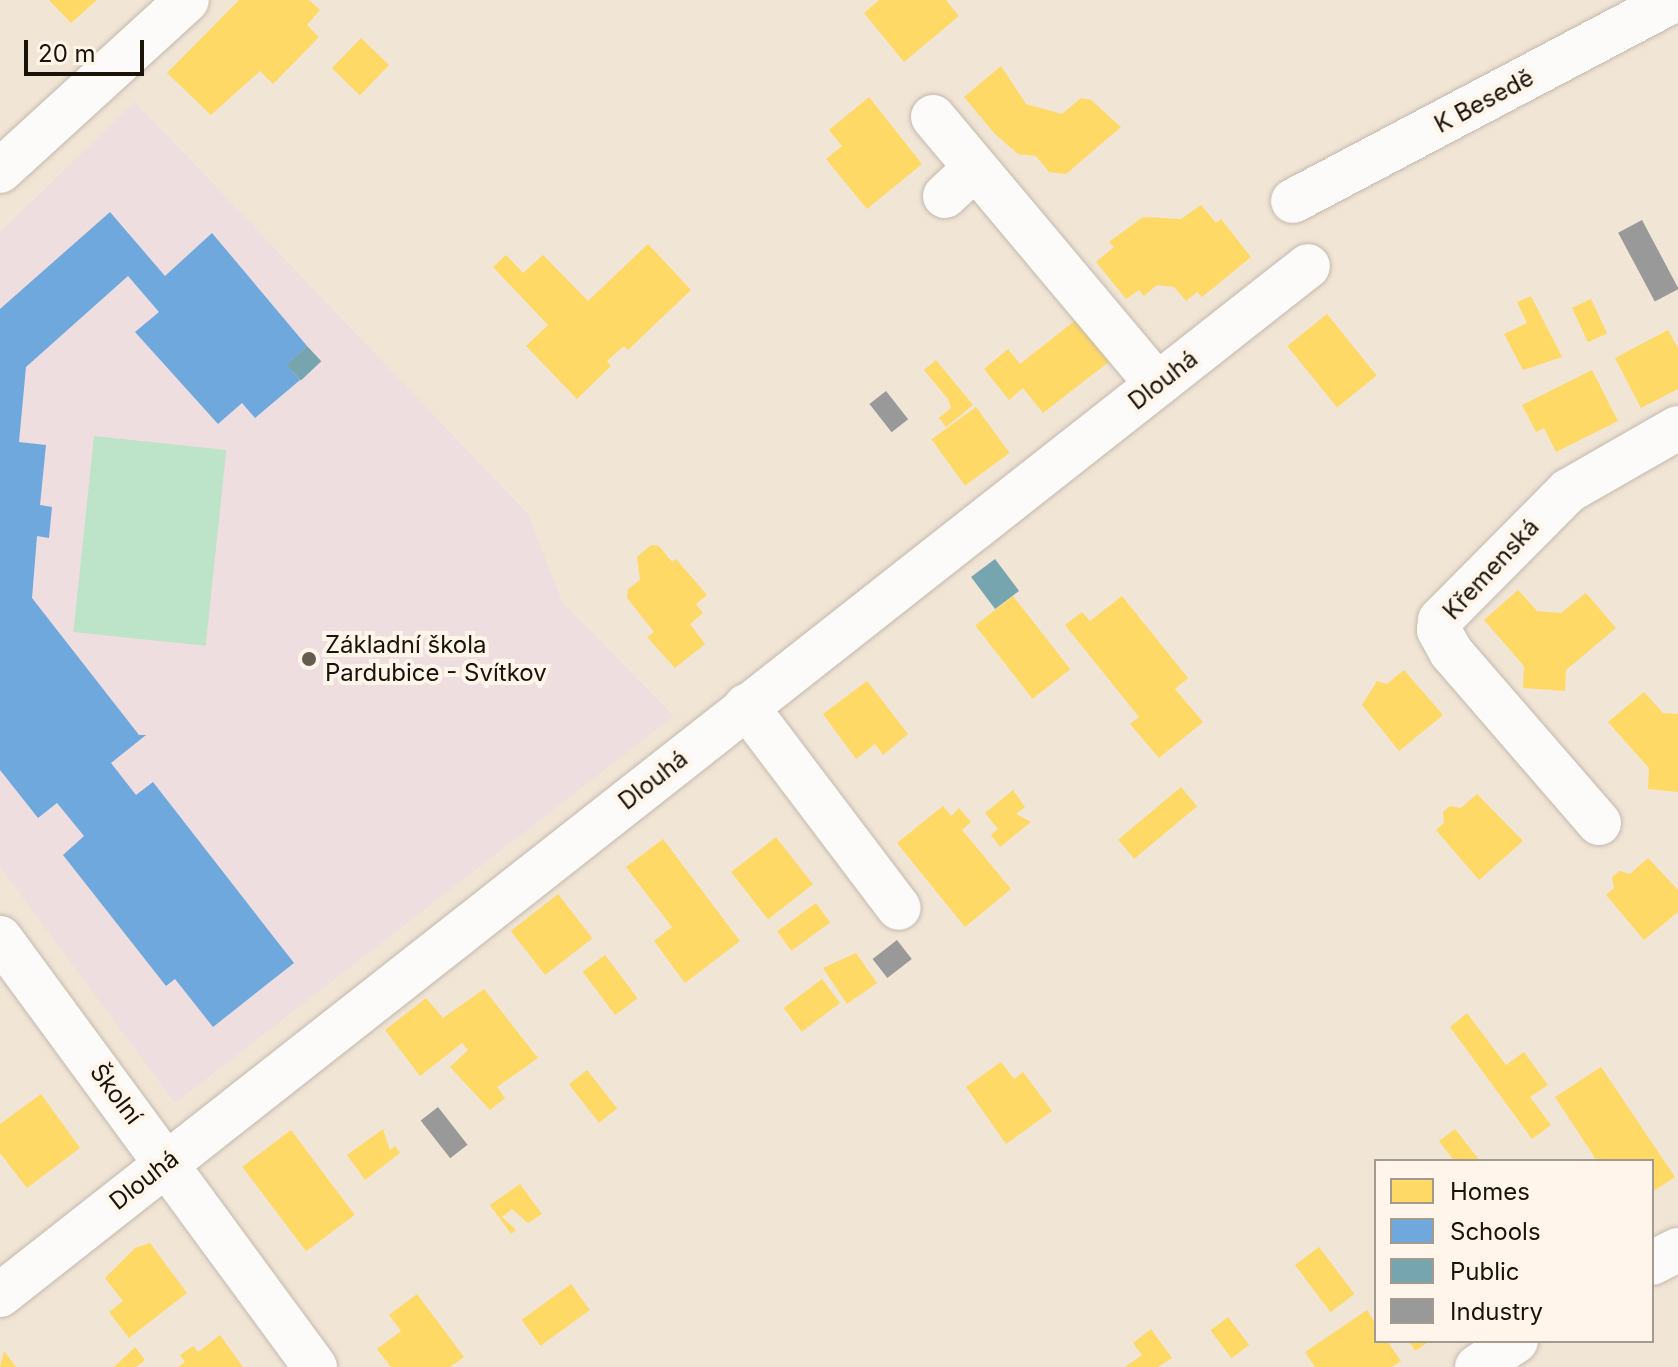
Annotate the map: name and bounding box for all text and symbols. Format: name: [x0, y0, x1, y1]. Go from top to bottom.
scale bar: [28, 24, 148, 74]
text: 20 m: [38, 39, 96, 68]
street label: K Besedě: [1430, 63, 1538, 139]
street label: Dlouhá: [1123, 344, 1203, 416]
street label: Křemenská: [1437, 513, 1545, 625]
place label: Základní škola Pardubice - Svítkov: [325, 631, 547, 687]
marker: Základní škola Pardubice - Svítkov: [300, 650, 318, 668]
street label: Dlouhá: [613, 744, 693, 816]
street label: Školní: [84, 1058, 148, 1130]
street label: Dlouhá: [104, 1144, 184, 1216]
legend: [1374, 1159, 1654, 1343]
text: Homes: [1450, 1177, 1530, 1206]
text: Schools: [1450, 1217, 1541, 1246]
text: Public: [1450, 1257, 1520, 1286]
text: Industry: [1450, 1297, 1543, 1326]

